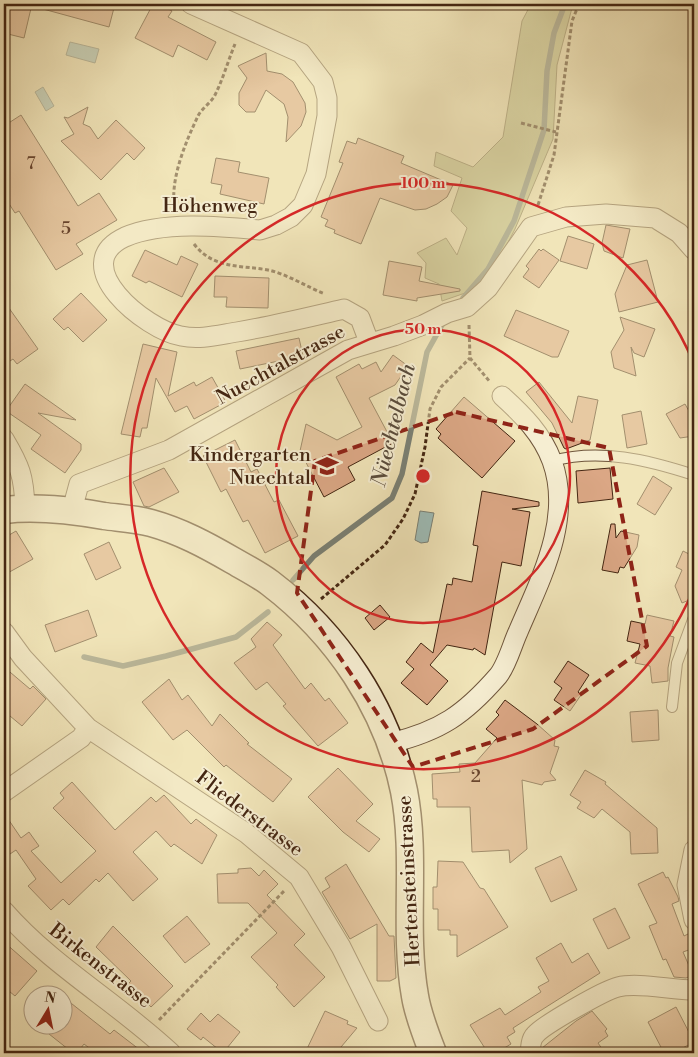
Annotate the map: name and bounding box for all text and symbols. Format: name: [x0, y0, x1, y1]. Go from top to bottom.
house number: 7: [26, 152, 36, 175]
text: 100 m: [401, 174, 446, 193]
street label: Höhenweg: [162, 194, 258, 219]
house number: 5: [61, 217, 71, 240]
street label: Nuechtalstrasse: [212, 320, 350, 411]
text: 50 m: [405, 320, 441, 339]
water label: Nüechtelbach: [366, 361, 422, 490]
place label: Kindergarten Nuechtal: [189, 443, 311, 491]
school or university icon: Kindergarten Nuechtal: [314, 453, 340, 479]
centre of rings: [414, 467, 432, 485]
house number: 2: [471, 765, 481, 788]
street label: Fliederstrasse: [190, 766, 308, 863]
street label: Hertensteinstrasse: [393, 795, 426, 967]
street label: Birkenstrasse: [43, 918, 156, 1014]
north arrow: [22, 984, 72, 1034]
text: N: [43, 988, 57, 1008]

